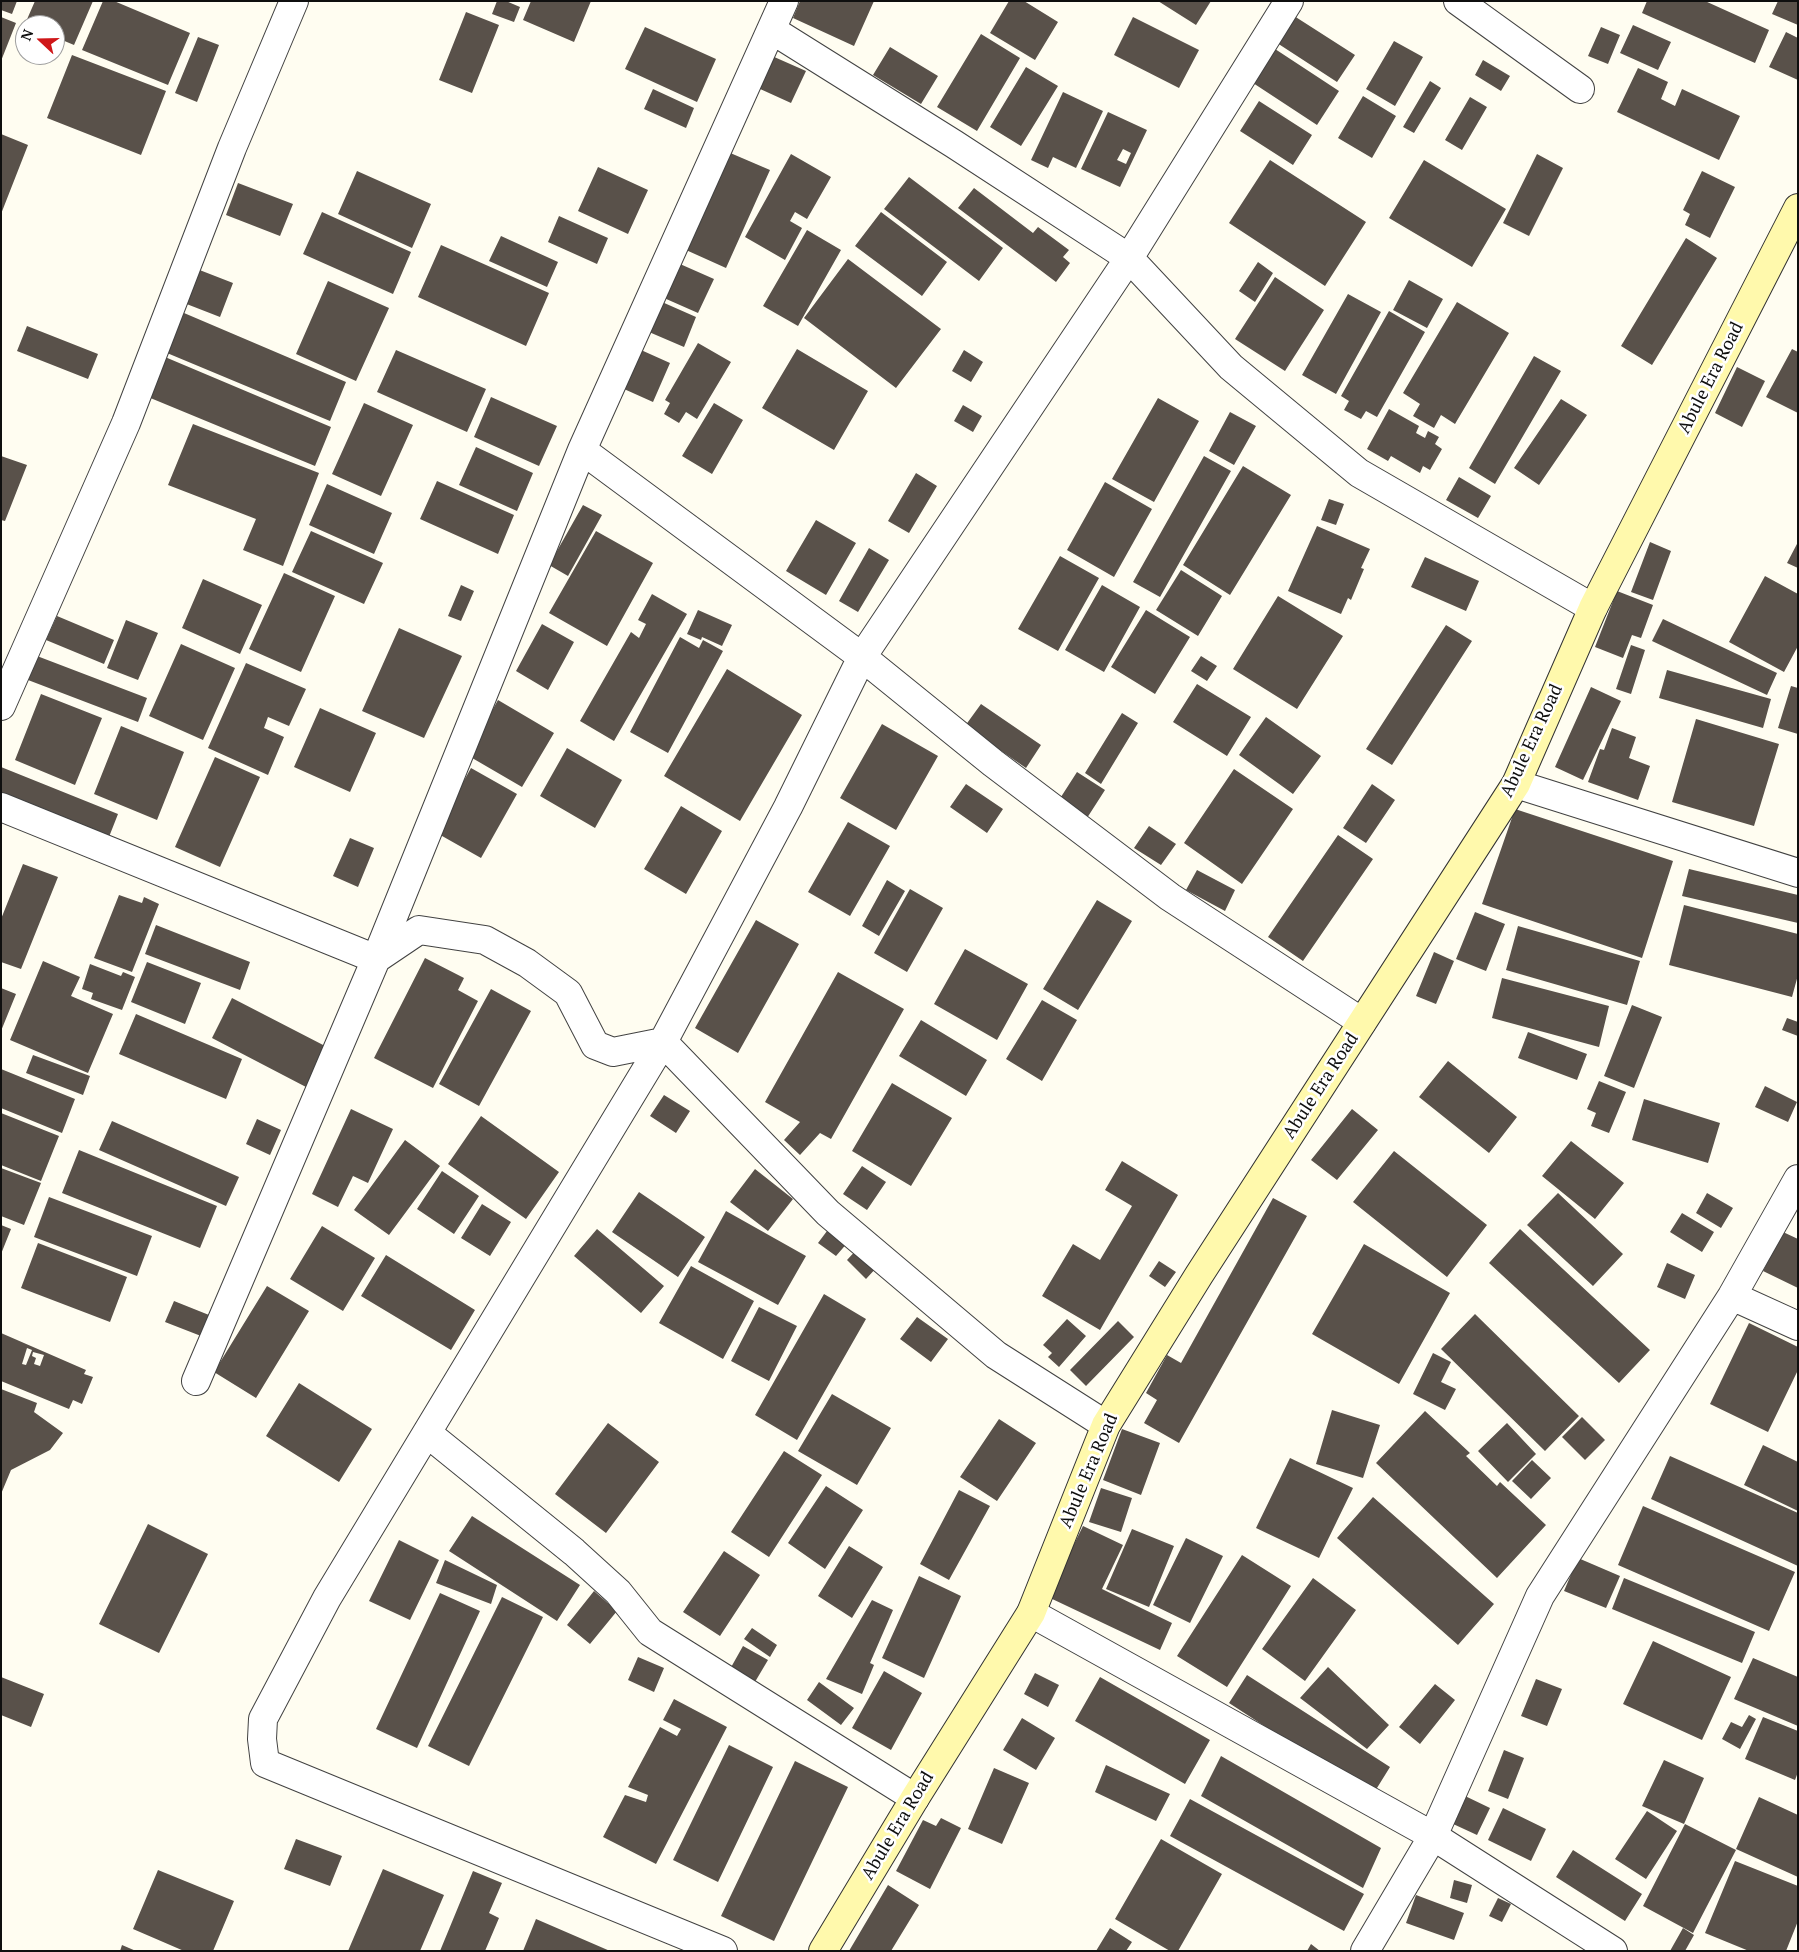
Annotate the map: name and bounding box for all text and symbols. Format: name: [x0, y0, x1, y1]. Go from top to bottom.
north arrow: [15, 15, 65, 65]
text: N: [16, 26, 37, 43]
street label: Abule Era Road: [1674, 319, 1748, 437]
street label: Abule Era Road: [1496, 681, 1568, 801]
street label: Abule Era Road: [1279, 1029, 1363, 1143]
street label: Abule Era Road: [1055, 1410, 1123, 1532]
street label: Abule Era Road: [857, 1768, 939, 1884]

